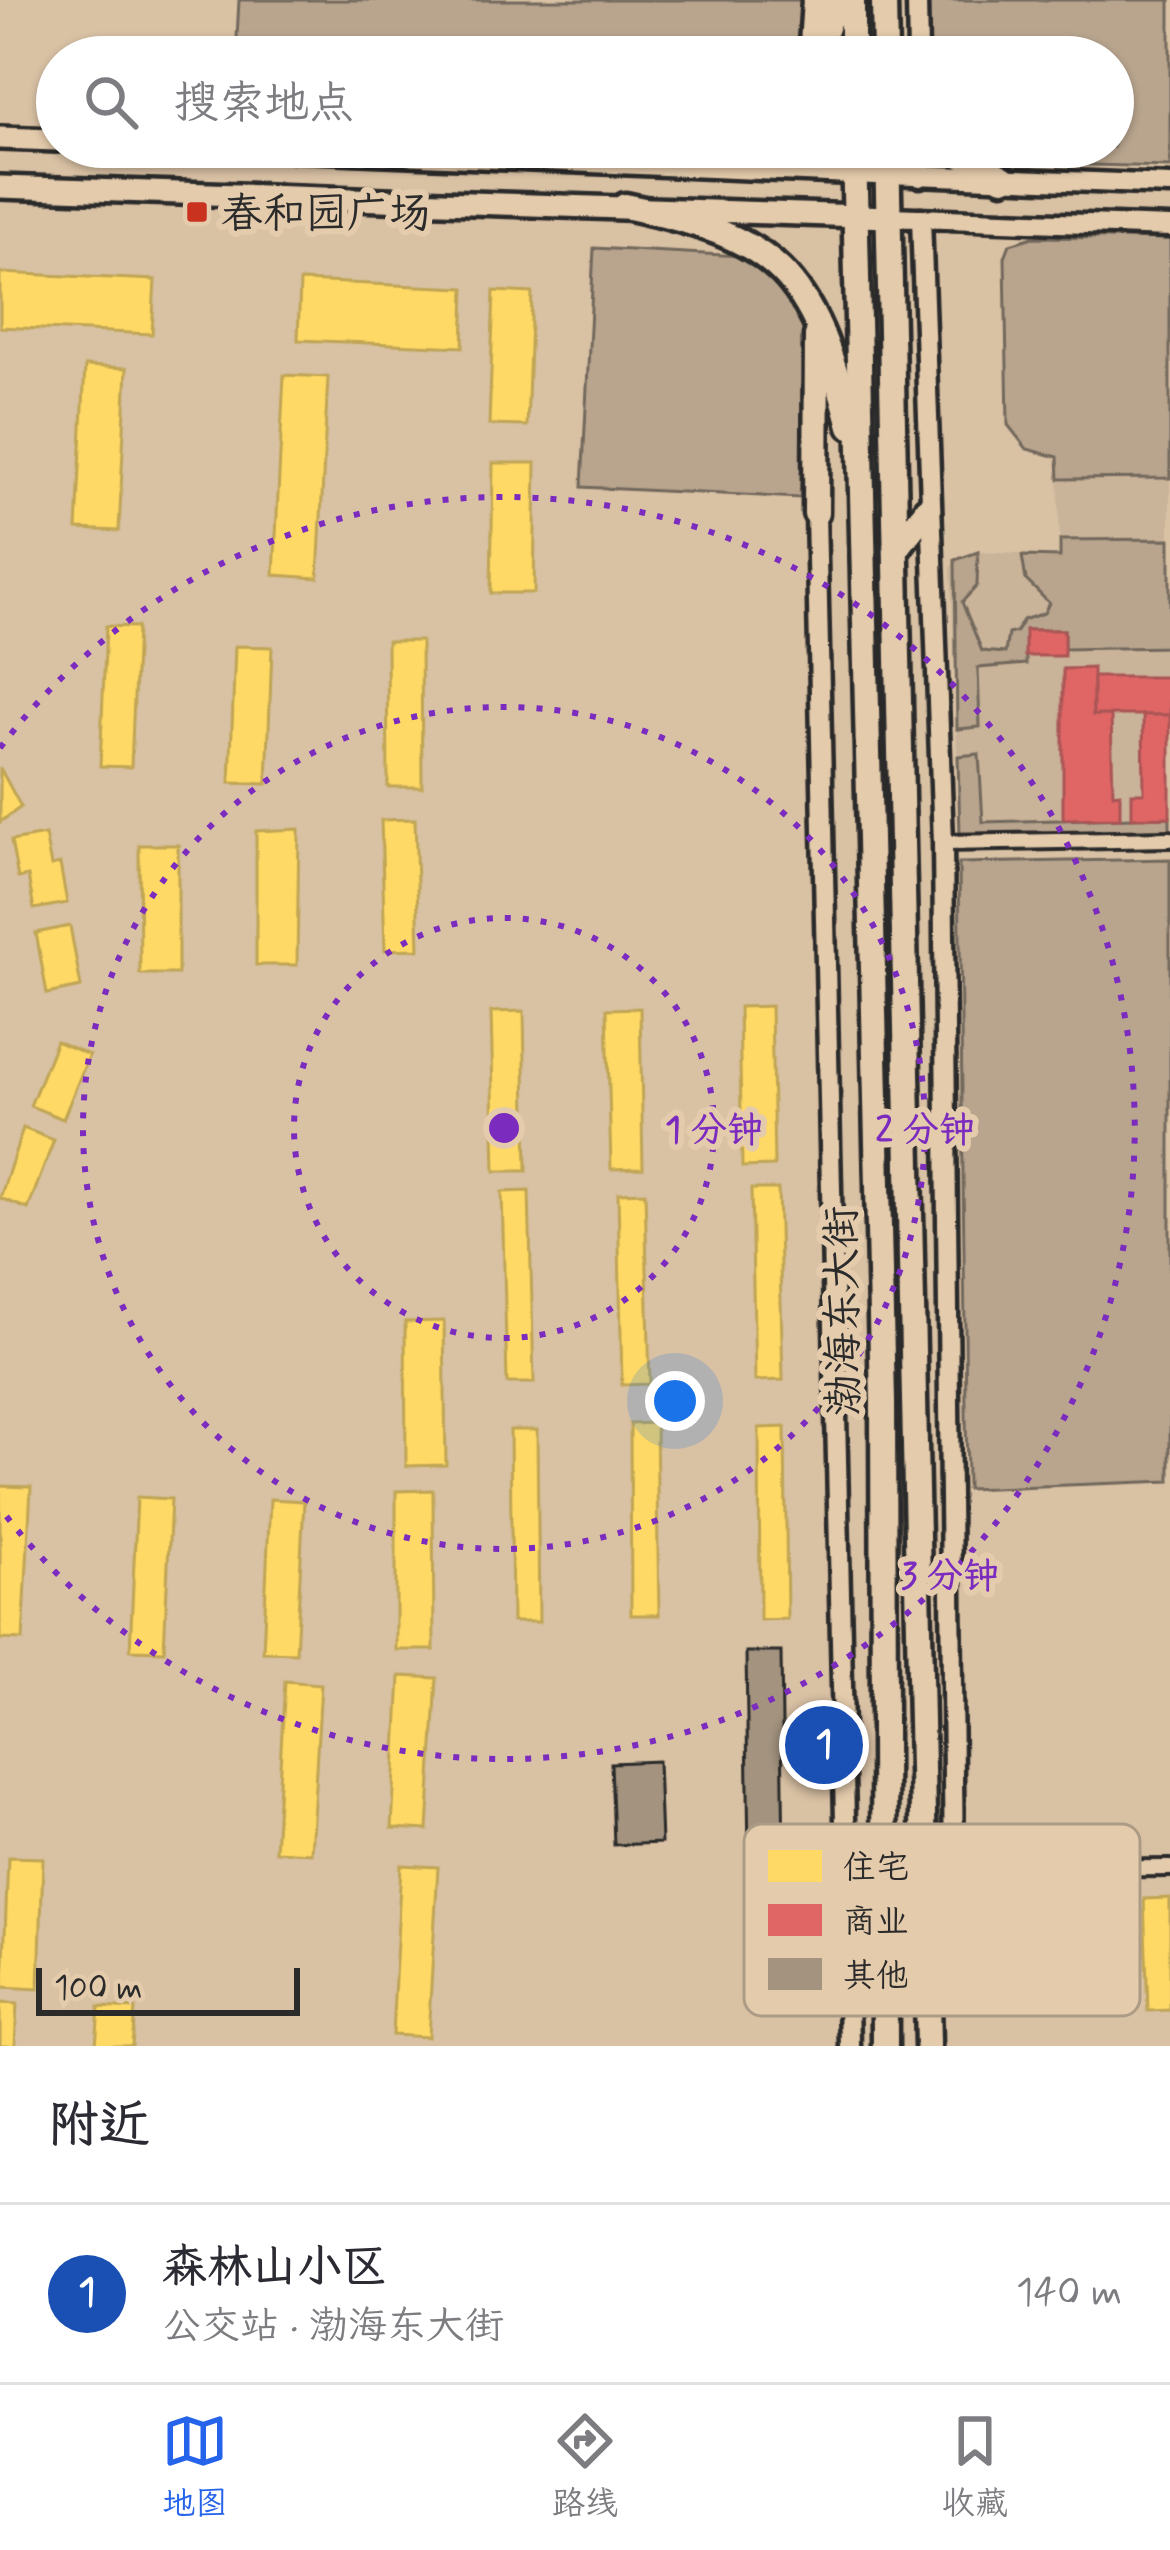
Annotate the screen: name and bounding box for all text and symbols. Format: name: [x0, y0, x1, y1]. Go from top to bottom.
search box: [36, 36, 1134, 168]
icon: search: [78, 69, 144, 135]
text: 搜索地点: [174, 75, 354, 134]
place label: 春和园广场: [221, 188, 431, 243]
marker: 春和园广场: [184, 199, 210, 225]
centre of rings: [483, 1107, 525, 1149]
text: 1 分钟: [665, 1108, 763, 1155]
text: 2 分钟: [875, 1108, 975, 1155]
street label: 渤海东大街: [815, 1205, 874, 1416]
your location: [645, 1371, 705, 1431]
text: 3 分钟: [901, 1554, 999, 1601]
pin: 1: [785, 1700, 863, 1790]
legend: [744, 1824, 1140, 2016]
text: 住宅: [843, 1847, 909, 1891]
text: 商业: [843, 1901, 909, 1945]
text: 其他: [843, 1955, 909, 1999]
scale bar: [36, 1962, 300, 2015]
text: 100 m: [54, 1967, 143, 2011]
text: 附近: [48, 2094, 150, 2160]
text: 森林山小区: [162, 2239, 387, 2298]
text: 1: [78, 2268, 96, 2319]
text: 140 m: [1016, 2268, 1122, 2319]
text: 公交站 · 渤海东大街: [162, 2302, 504, 2353]
tab: 地图: [162, 2408, 228, 2527]
tab: 路线: [552, 2408, 618, 2527]
tab: 收藏: [942, 2408, 1008, 2527]

